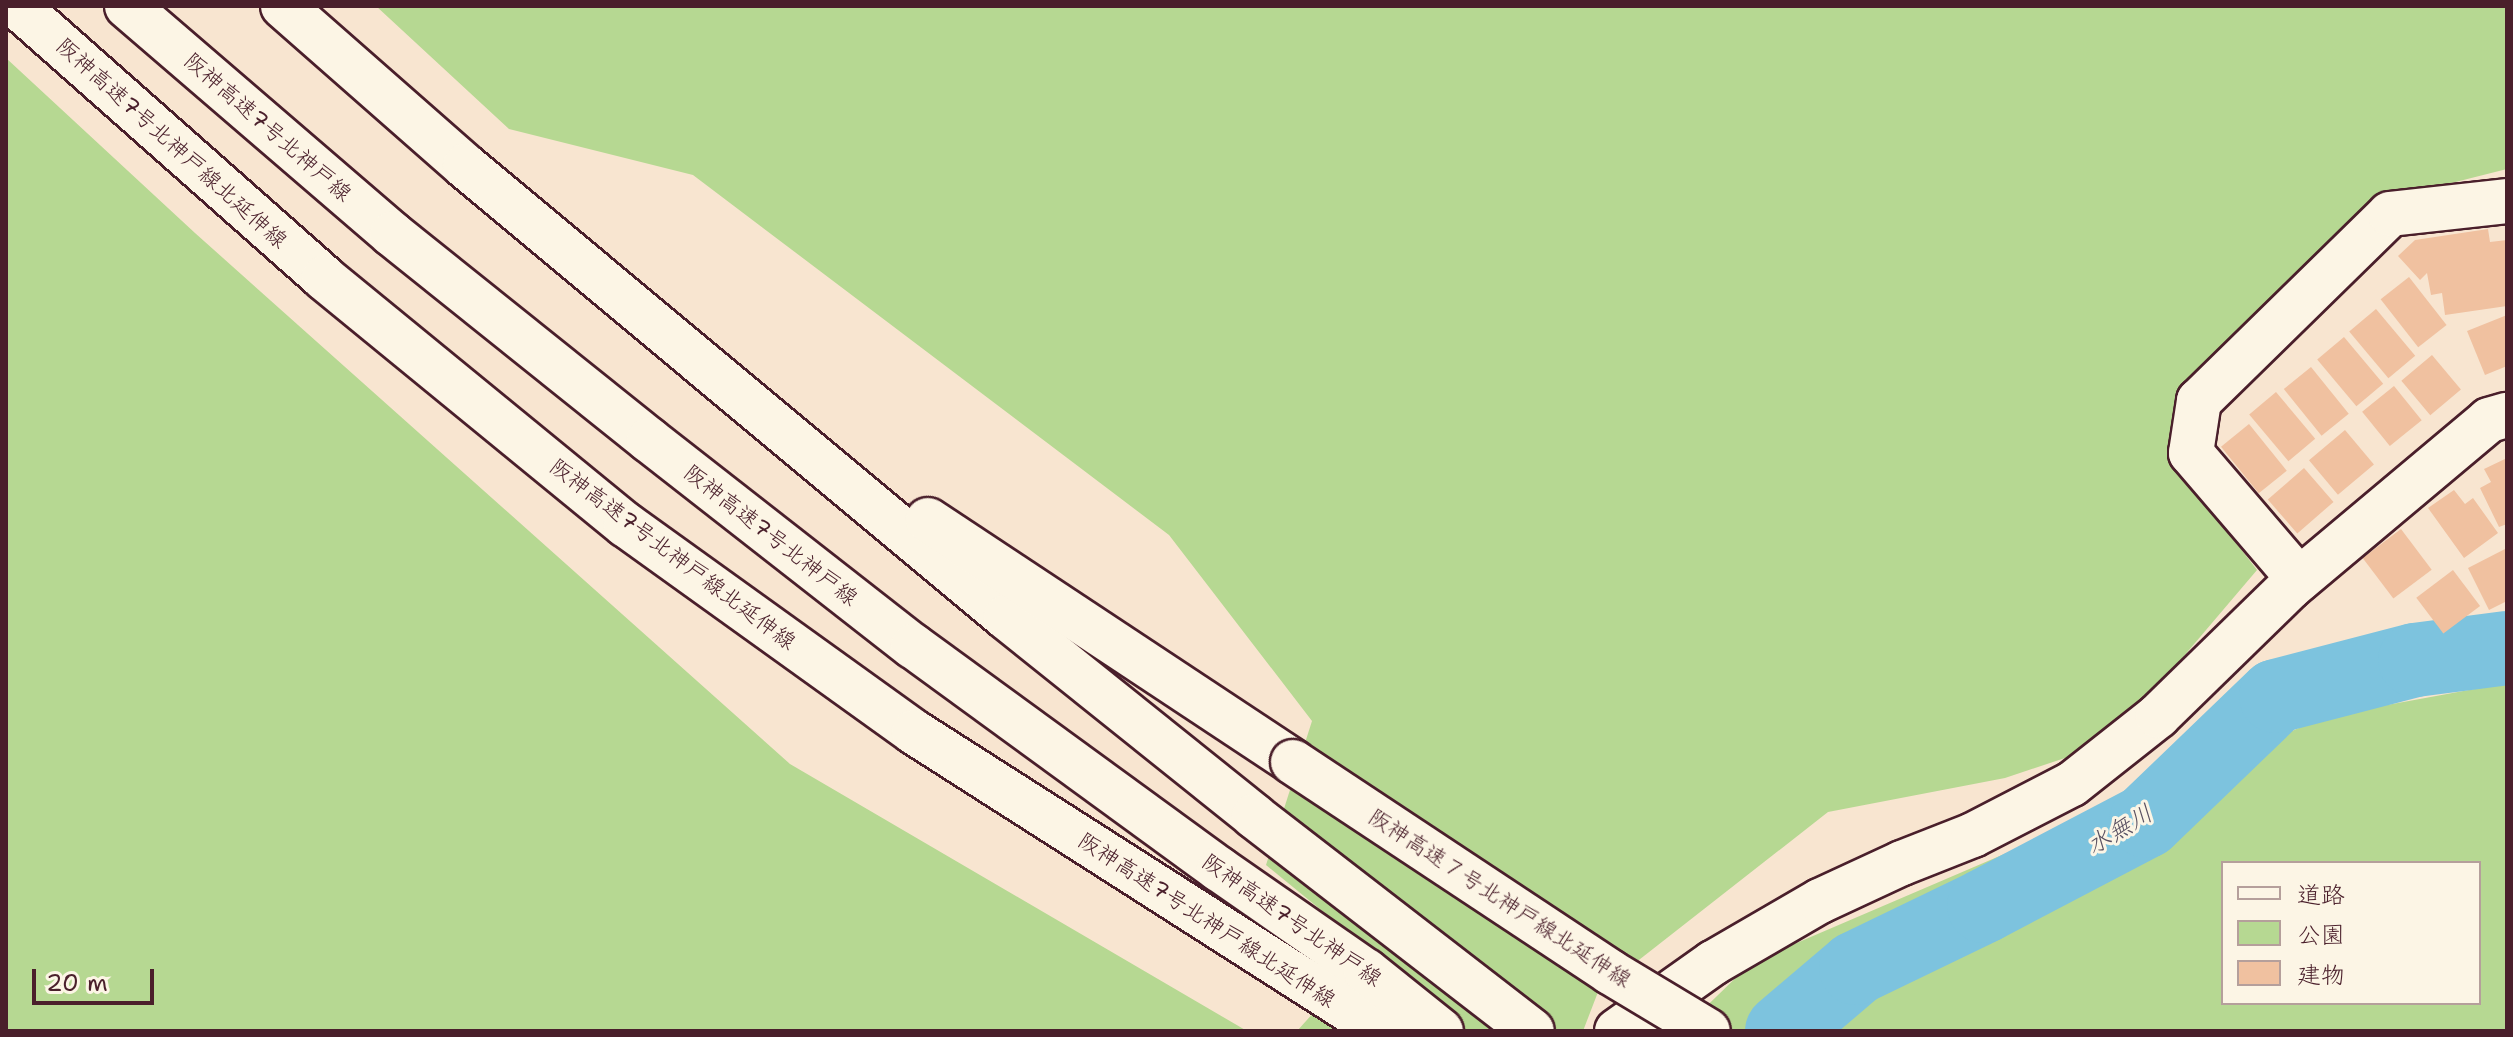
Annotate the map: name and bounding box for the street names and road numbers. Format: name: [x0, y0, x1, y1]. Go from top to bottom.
street label: 阪神高速7号北神戸線北延伸線: [51, 32, 293, 254]
street label: 阪神高速7号北神戸線: [179, 47, 357, 207]
street label: 阪神高速7号北神戸線北延伸線: [545, 453, 801, 655]
street label: 阪神高速7号北神戸線: [679, 459, 863, 611]
street label: 阪神高速７号北神戸線北延伸線: [1364, 803, 1636, 993]
street label: 阪神高速7号北神戸線北延伸線: [1073, 827, 1341, 1013]
street label: 阪神高速7号北神戸線: [1197, 848, 1387, 992]

